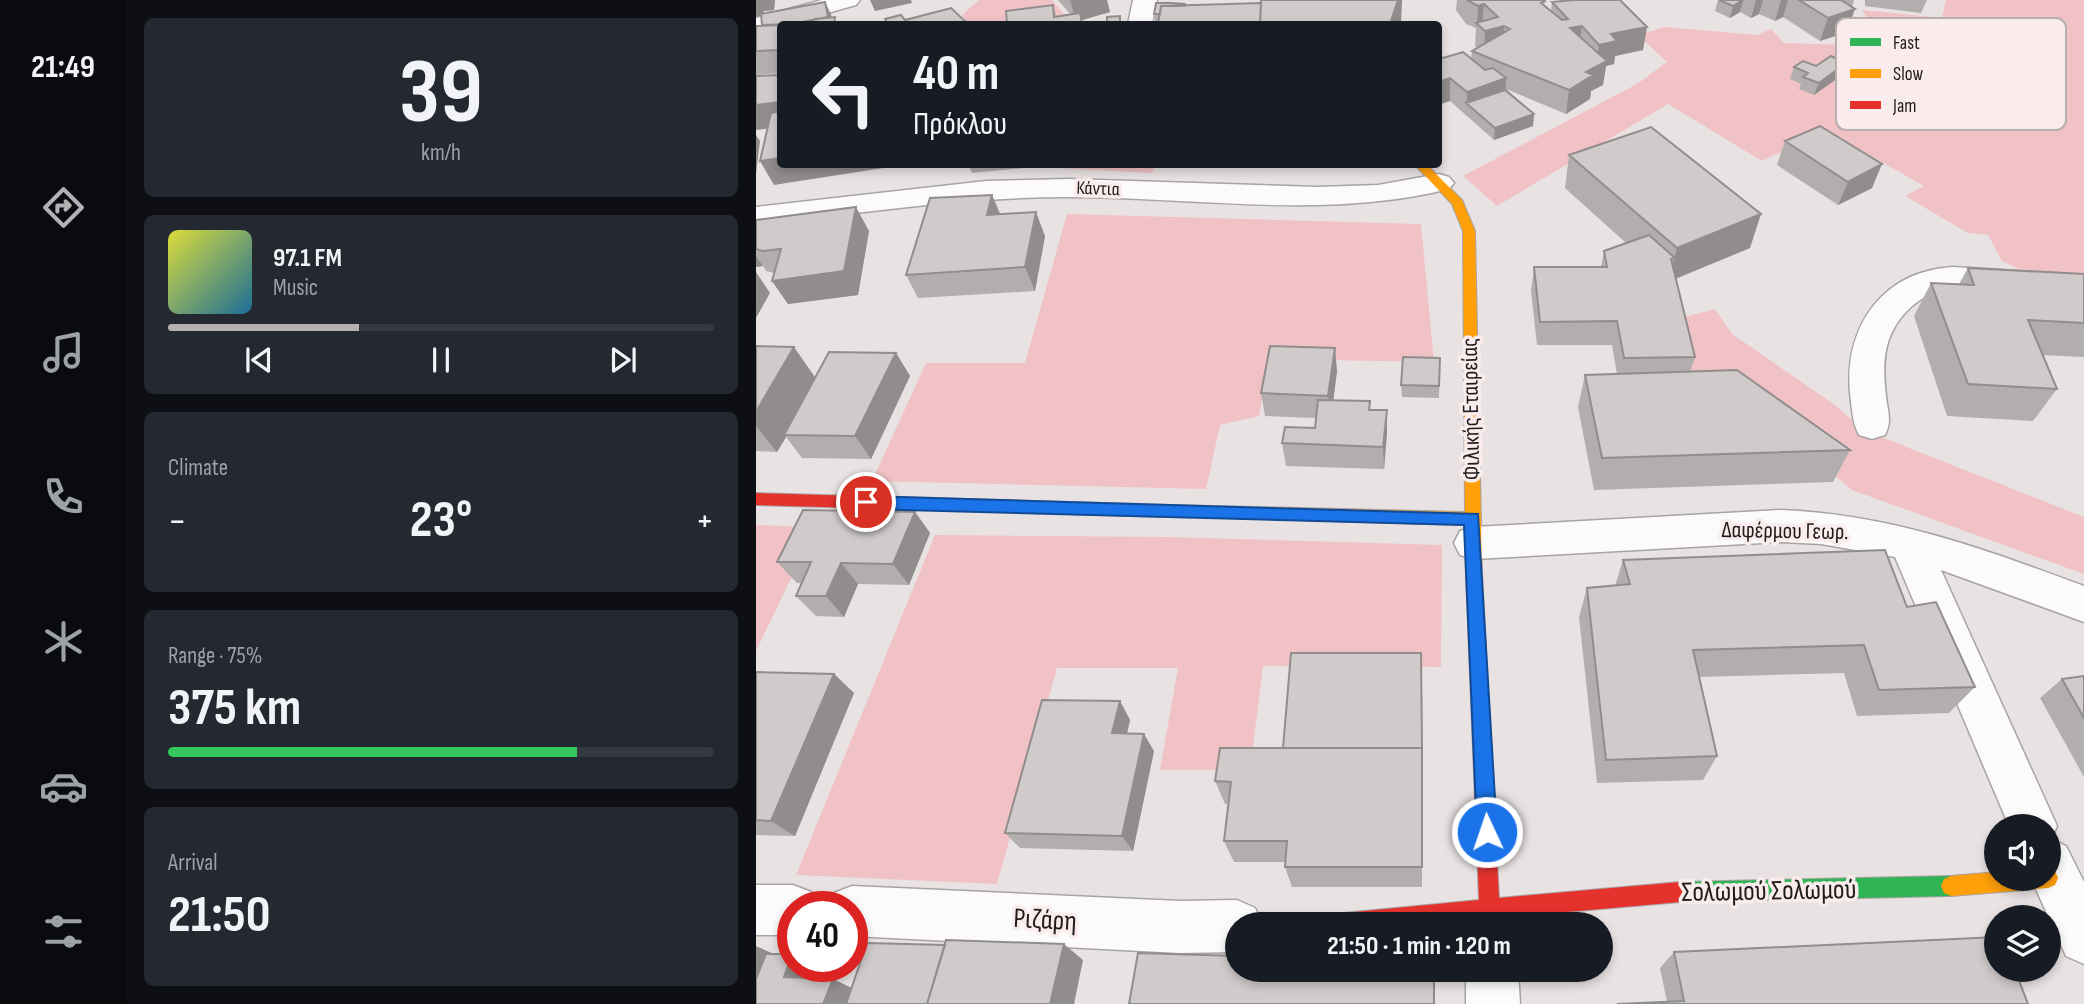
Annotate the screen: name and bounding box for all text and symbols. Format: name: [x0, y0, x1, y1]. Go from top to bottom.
legend: [1836, 18, 2066, 130]
text: Fast: [1893, 32, 1920, 55]
text: 39: [399, 39, 483, 148]
text: 40 m: [913, 45, 999, 104]
text: 21:49: [31, 48, 95, 87]
icon: left: [798, 49, 889, 140]
text: Slow: [1893, 63, 1923, 86]
text: Jam: [1892, 95, 1916, 118]
text: Πρόκλου: [913, 105, 1007, 144]
text: km/h: [421, 139, 461, 167]
street label: Κάντια: [1076, 177, 1120, 201]
icon: directions: [39, 183, 88, 232]
text: 97.1 FM: [273, 243, 342, 274]
text: Music: [273, 274, 318, 302]
icon: music: [39, 328, 88, 377]
street label: Φιλικής Εταιρείας: [1456, 338, 1486, 480]
icon: previous: [240, 341, 278, 379]
icon: pause: [422, 341, 460, 379]
icon: next: [604, 341, 642, 379]
text: Climate: [168, 454, 228, 482]
icon: phone: [39, 472, 88, 521]
pin: [836, 472, 896, 532]
icon: arrive: [847, 483, 885, 521]
text: 23°: [410, 489, 472, 552]
text: −: [168, 499, 187, 544]
text: +: [695, 499, 714, 544]
street label: Δαφέρμου Γεωρ.: [1721, 516, 1849, 546]
icon: climate: [39, 617, 88, 666]
text: Range · 75%: [168, 642, 262, 670]
text: 375 km: [168, 677, 301, 740]
icon: car: [39, 762, 88, 811]
position arrow: [1450, 795, 1524, 869]
map controls: [1984, 814, 2061, 982]
button: sound: [1984, 814, 2061, 891]
text: Arrival: [168, 849, 217, 877]
street label: Σολωμού Σολωμού: [1681, 873, 1857, 909]
text: 21:50: [168, 884, 270, 947]
speed limit sign: 40: [777, 891, 868, 982]
street label: Ριζάρη: [1013, 902, 1077, 938]
button: layers: [1984, 905, 2061, 982]
icon: filters: [39, 907, 88, 956]
text: 21:50 · 1 min · 120 m: [1327, 931, 1511, 962]

